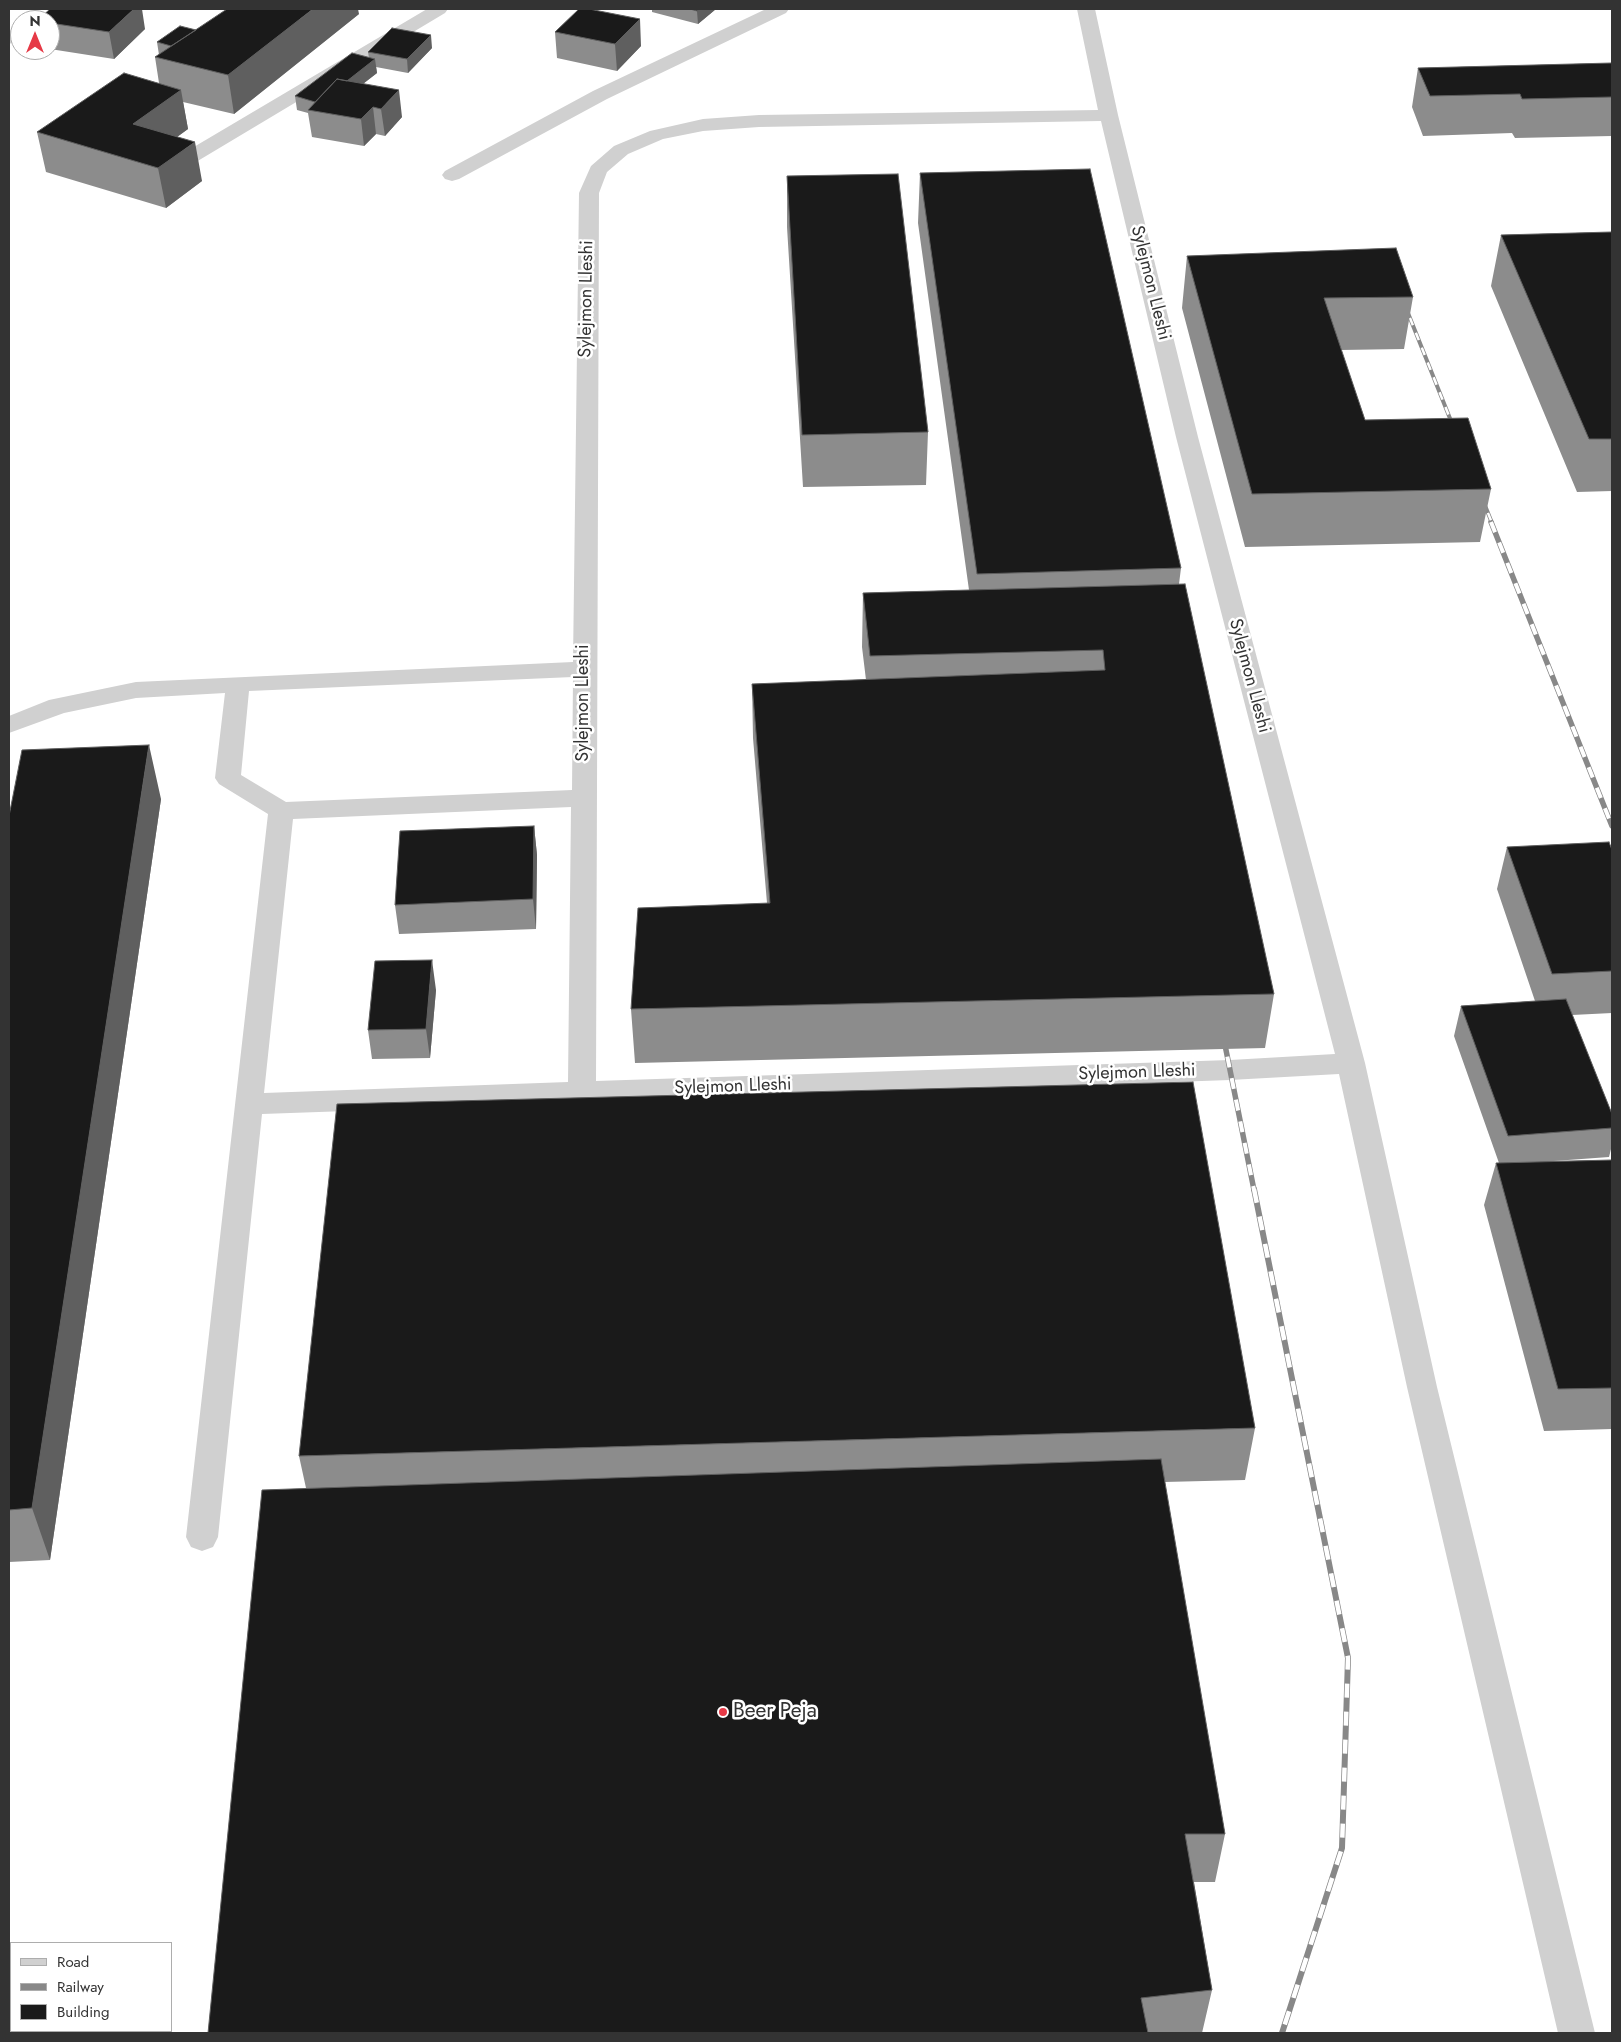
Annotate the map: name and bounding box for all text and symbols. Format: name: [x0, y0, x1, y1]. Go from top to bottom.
north arrow: [10, 10, 60, 60]
text: N: [29, 11, 41, 31]
street label: Sylejmon Lleshi: [1125, 223, 1175, 343]
street label: Sylejmon Lleshi: [575, 240, 599, 358]
street label: Sylejmon Lleshi: [1223, 617, 1275, 735]
street label: Sylejmon Lleshi: [573, 644, 595, 762]
street label: Sylejmon Lleshi: [1078, 1060, 1196, 1086]
street label: Sylejmon Lleshi: [674, 1074, 792, 1100]
place label: Beer Peja: [733, 1699, 817, 1725]
marker: Beer Peja: [717, 1706, 729, 1718]
legend: [10, 1942, 172, 2032]
text: Road: [57, 1951, 89, 1973]
text: Railway: [57, 1976, 104, 1998]
text: Building: [57, 2001, 109, 2023]

